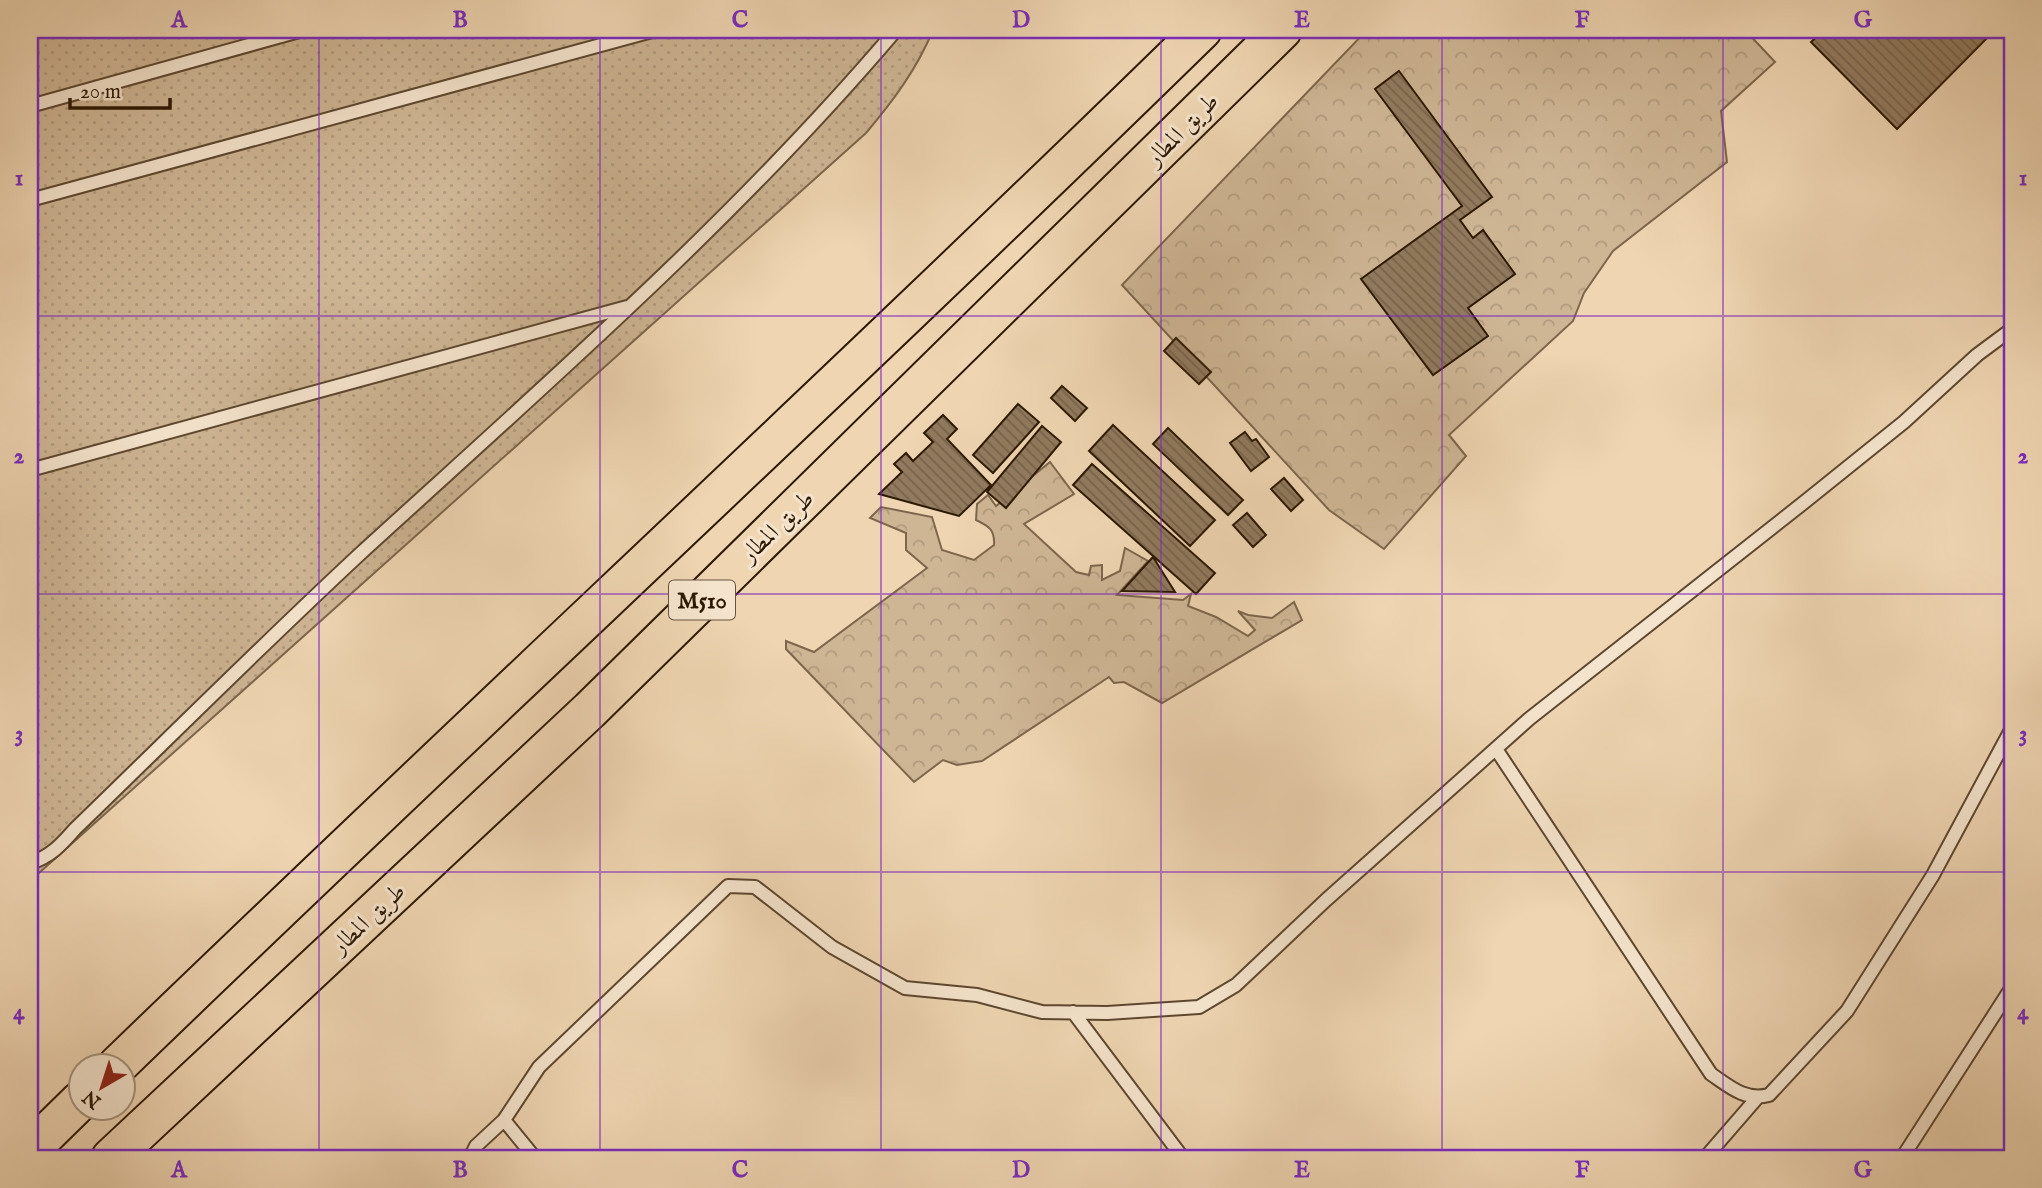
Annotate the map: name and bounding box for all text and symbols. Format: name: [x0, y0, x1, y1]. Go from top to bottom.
text: A: [170, 6, 188, 35]
text: B: [452, 6, 468, 35]
text: C: [732, 6, 749, 35]
text: D: [1012, 6, 1030, 35]
text: E: [1294, 6, 1310, 35]
text: F: [1575, 6, 1590, 35]
text: G: [1854, 6, 1873, 35]
scale bar: [70, 66, 170, 110]
text: 20 m: [80, 79, 121, 106]
street label: طريق المطار: [1138, 87, 1226, 175]
text: 1: [15, 164, 23, 193]
text: 1: [2019, 164, 2027, 193]
text: 2: [14, 442, 25, 471]
text: 2: [2018, 442, 2029, 471]
street label: طريق المطار: [733, 484, 822, 571]
road number: M510: [669, 580, 735, 620]
text: 3: [15, 720, 23, 749]
text: 3: [2019, 720, 2027, 749]
street label: طريق المطار: [324, 877, 413, 963]
text: 4: [13, 998, 25, 1027]
text: 4: [2017, 998, 2029, 1027]
north arrow: [66, 1052, 136, 1122]
text: N: [78, 1084, 107, 1114]
text: A: [170, 1156, 188, 1185]
text: B: [452, 1156, 468, 1185]
text: C: [732, 1156, 749, 1185]
text: D: [1012, 1156, 1030, 1185]
text: E: [1294, 1156, 1310, 1185]
text: F: [1575, 1156, 1590, 1185]
text: G: [1854, 1156, 1873, 1185]

